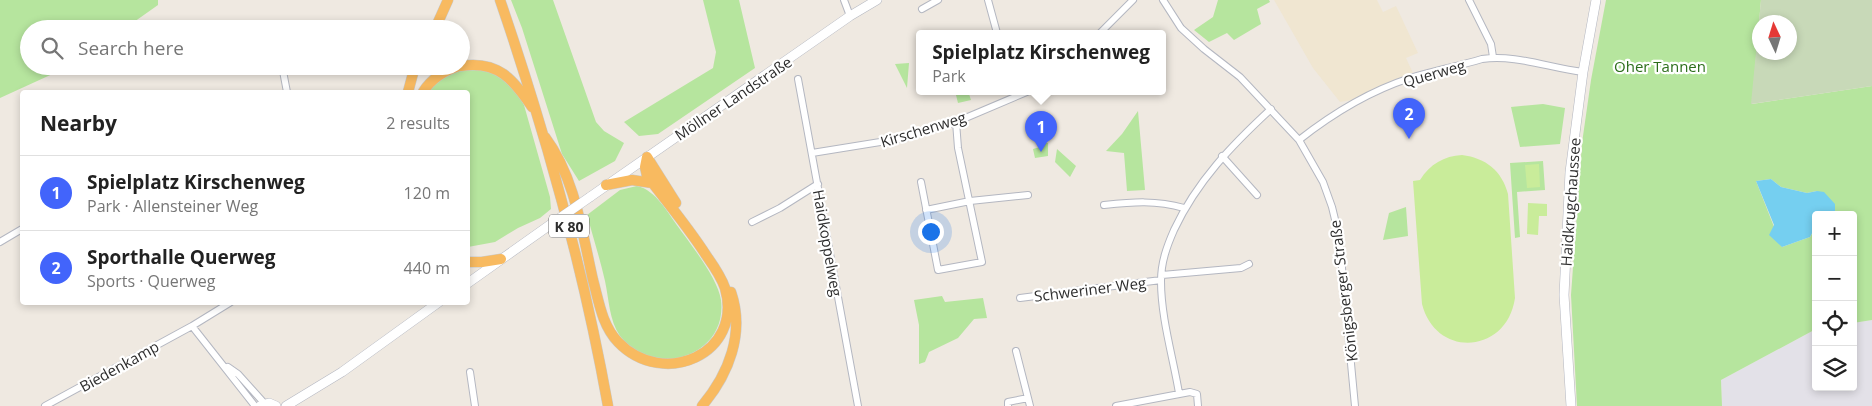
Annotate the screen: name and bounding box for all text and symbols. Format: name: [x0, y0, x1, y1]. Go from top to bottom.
north arrow: [1752, 15, 1797, 60]
search box: [20, 20, 470, 75]
popup: [916, 30, 1166, 95]
icon: search: [38, 34, 66, 62]
text: Search here: [78, 35, 184, 61]
text: Spielplatz Kirschenweg: [932, 39, 1150, 65]
street label: Möllner Landstraße: [671, 51, 795, 145]
street label: Querweg: [1401, 55, 1467, 91]
park label: Oher Tannen: [1614, 56, 1706, 76]
text: Park: [932, 65, 966, 87]
pin: 2: [1393, 98, 1425, 139]
street label: Kirschenweg: [878, 107, 968, 151]
text: Nearby: [40, 109, 117, 137]
pin: 1: [1025, 111, 1057, 152]
text: 2 results: [386, 112, 450, 134]
street label: Haidkrugchaussee: [1556, 137, 1584, 267]
text: Spielplatz Kirschenweg: [87, 169, 305, 195]
text: 1: [51, 182, 61, 204]
text: 120 m: [404, 182, 450, 204]
street label: Haidkoppelweg: [809, 188, 847, 298]
text: Park · Allensteiner Weg: [87, 195, 258, 217]
map controls: [1812, 211, 1857, 391]
button: +: [1812, 211, 1857, 256]
road number: K 80: [549, 215, 589, 238]
your location: [918, 219, 944, 245]
street label: Königsberger Straße: [1324, 219, 1362, 363]
text: Sporthalle Querweg: [87, 244, 276, 270]
button: −: [1812, 256, 1857, 301]
text: 2: [51, 257, 61, 279]
text: 440 m: [404, 257, 450, 279]
text: Sports · Querweg: [87, 270, 215, 292]
street label: Schweriner Weg: [1033, 272, 1147, 306]
button: locate: [1812, 301, 1857, 346]
street label: Biedenkamp: [76, 336, 162, 396]
button: layers: [1812, 346, 1857, 391]

